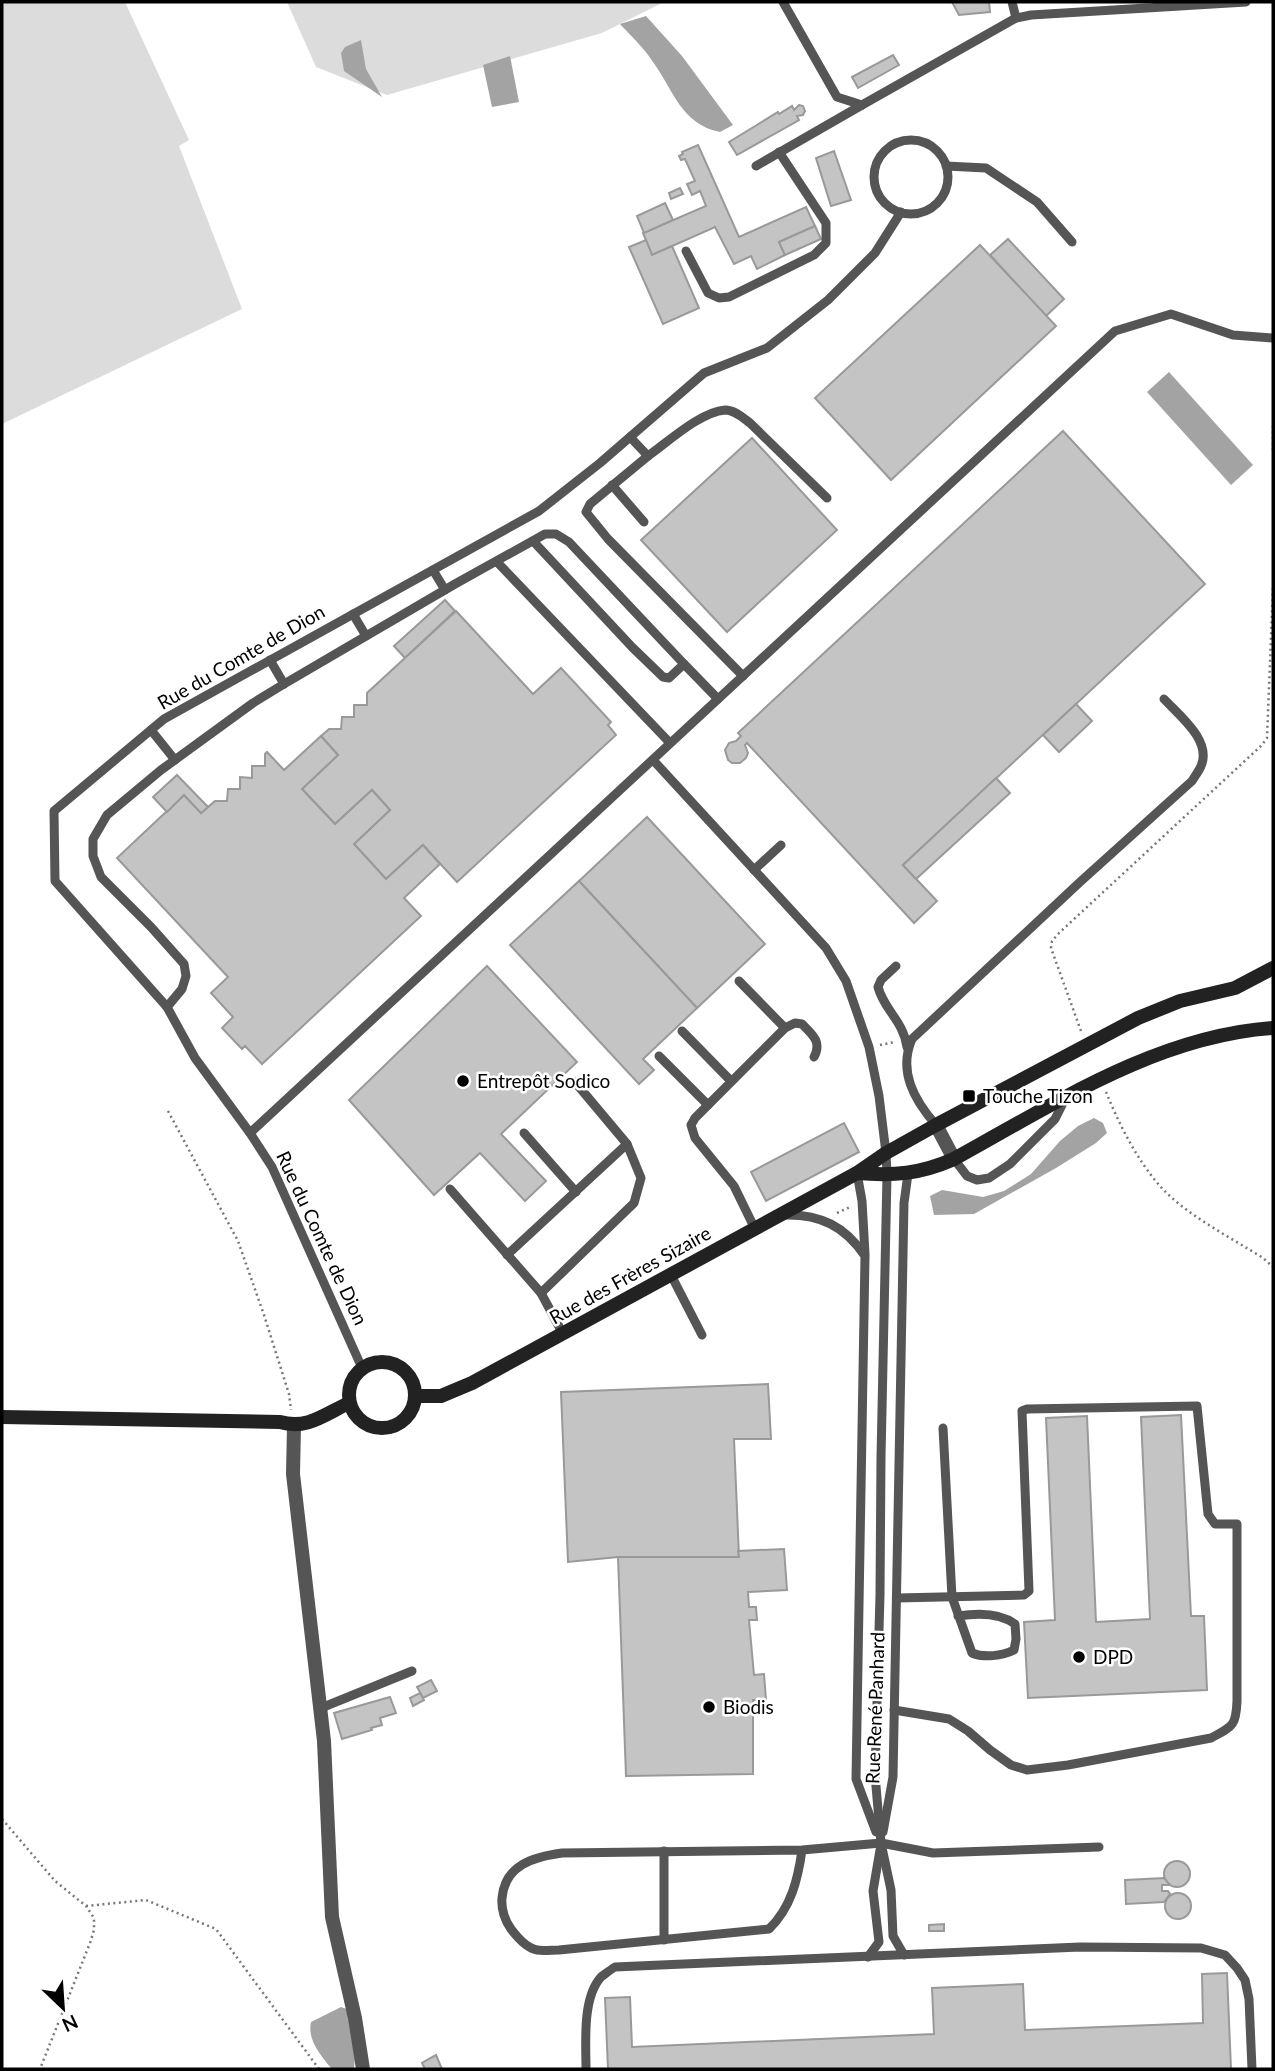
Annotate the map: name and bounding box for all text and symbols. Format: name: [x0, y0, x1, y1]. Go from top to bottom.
street label: Rue du Comte de Dion: [153, 599, 328, 714]
place label: Entrepôt Sodico: [477, 1069, 610, 1092]
marker: Entrepôt Sodico: [455, 1073, 471, 1089]
place label: Touche Tizon: [983, 1084, 1093, 1107]
marker: Touche Tizon: [961, 1088, 977, 1104]
street label: Rue du Comte de Dion: [272, 1147, 373, 1328]
street label: Rue des Frères Sizaire: [545, 1221, 714, 1328]
street label: Rue René Panhard: [860, 1632, 889, 1784]
place label: DPD: [1093, 1645, 1133, 1668]
marker: DPD: [1071, 1649, 1087, 1665]
place label: Biodis: [723, 1695, 774, 1718]
marker: Biodis: [701, 1699, 717, 1715]
north arrow: [28, 1973, 98, 2043]
text: N: [59, 2010, 82, 2037]

